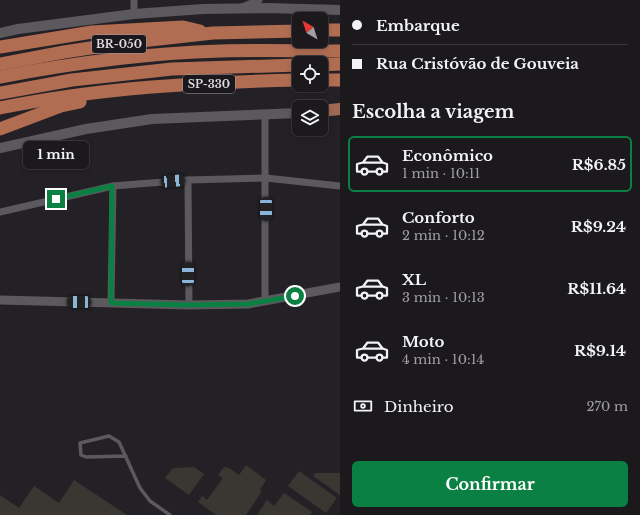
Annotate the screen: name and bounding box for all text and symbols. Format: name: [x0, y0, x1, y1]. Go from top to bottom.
north arrow: [292, 12, 328, 48]
map controls: [292, 12, 328, 136]
text: Embarque: [376, 16, 460, 35]
road number: BR-050: [92, 35, 146, 53]
text: Rua Cristóvão de Gouveia: [376, 54, 579, 73]
button: locate: [292, 56, 328, 92]
road number: SP-330: [183, 75, 235, 93]
button: layers: [292, 100, 328, 136]
text: Escolha a viagem: [352, 101, 515, 123]
callout: 1 min: [23, 141, 89, 169]
text: 1 min: [37, 146, 75, 163]
icon: car: [354, 146, 390, 182]
text: Econômico: [402, 146, 493, 165]
text: R$6.85: [572, 155, 626, 174]
text: 1 min · 10:11: [402, 165, 480, 182]
car: [161, 174, 185, 188]
route end: [47, 190, 65, 208]
car: [260, 197, 272, 221]
icon: car: [354, 208, 390, 244]
text: Conforto: [402, 208, 475, 227]
text: R$9.24: [571, 217, 626, 236]
text: 2 min · 10:12: [402, 227, 485, 244]
car: [182, 262, 194, 286]
icon: car: [354, 270, 390, 306]
text: XL: [402, 270, 426, 289]
text: R$11.64: [567, 279, 626, 298]
route start: [286, 287, 304, 305]
text: 3 min · 10:13: [402, 289, 485, 306]
car: [67, 296, 91, 308]
icon: car: [354, 332, 390, 368]
text: Moto: [402, 332, 444, 351]
text: R$9.14: [574, 341, 626, 360]
text: 4 min · 10:14: [402, 351, 484, 368]
icon: cash: [352, 395, 374, 417]
text: Dinheiro: [384, 397, 454, 416]
text: 270 m: [587, 398, 628, 415]
button: Confirmar: [352, 461, 628, 507]

